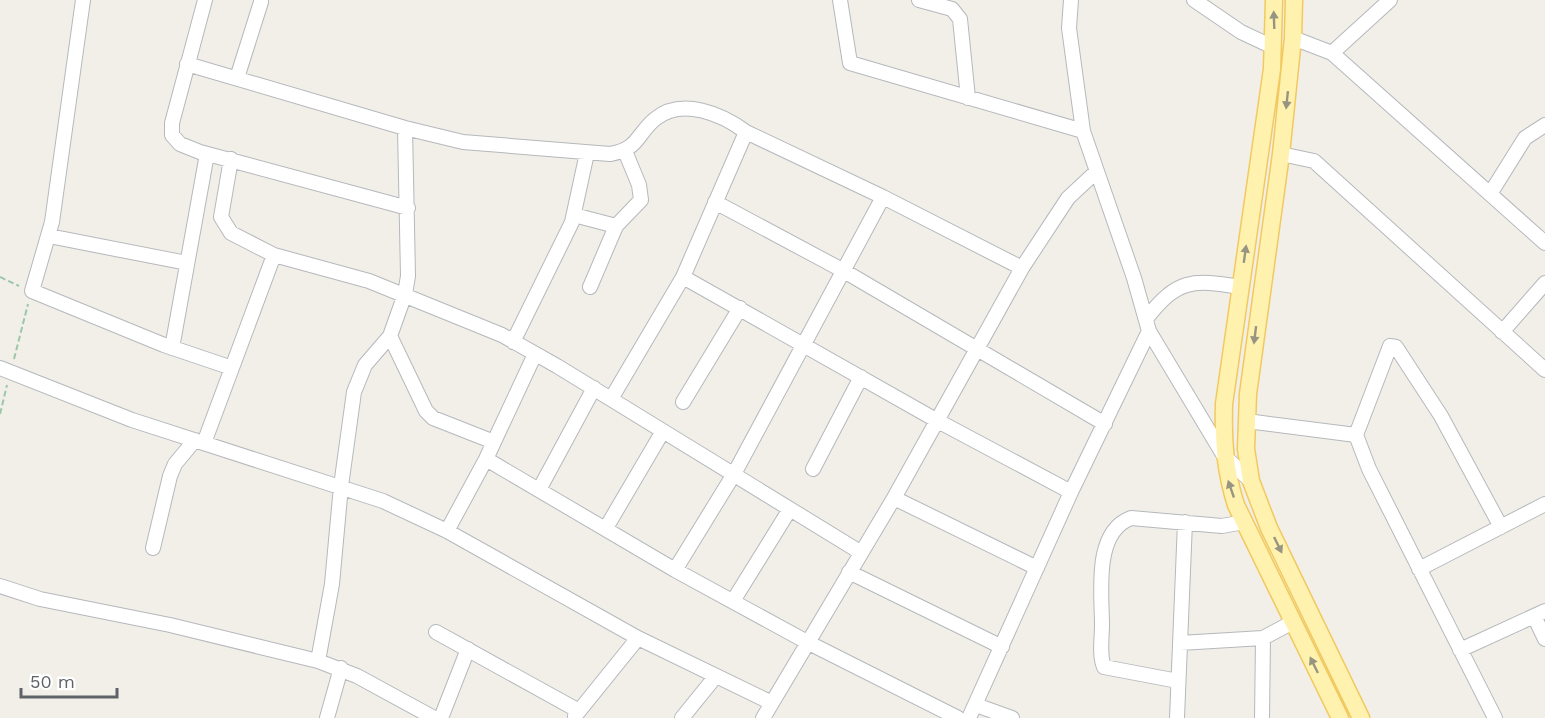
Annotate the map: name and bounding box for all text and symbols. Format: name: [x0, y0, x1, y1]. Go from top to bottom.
one-way arrow: [1269, 10, 1279, 29]
one-way arrow: [1282, 91, 1292, 110]
one-way arrow: [1241, 245, 1250, 264]
one-way arrow: [1251, 326, 1260, 345]
one-way arrow: [1225, 480, 1235, 498]
one-way arrow: [1273, 536, 1282, 553]
one-way arrow: [1309, 657, 1318, 674]
scale bar: [21, 661, 117, 699]
text: 50 m: [30, 671, 75, 692]

